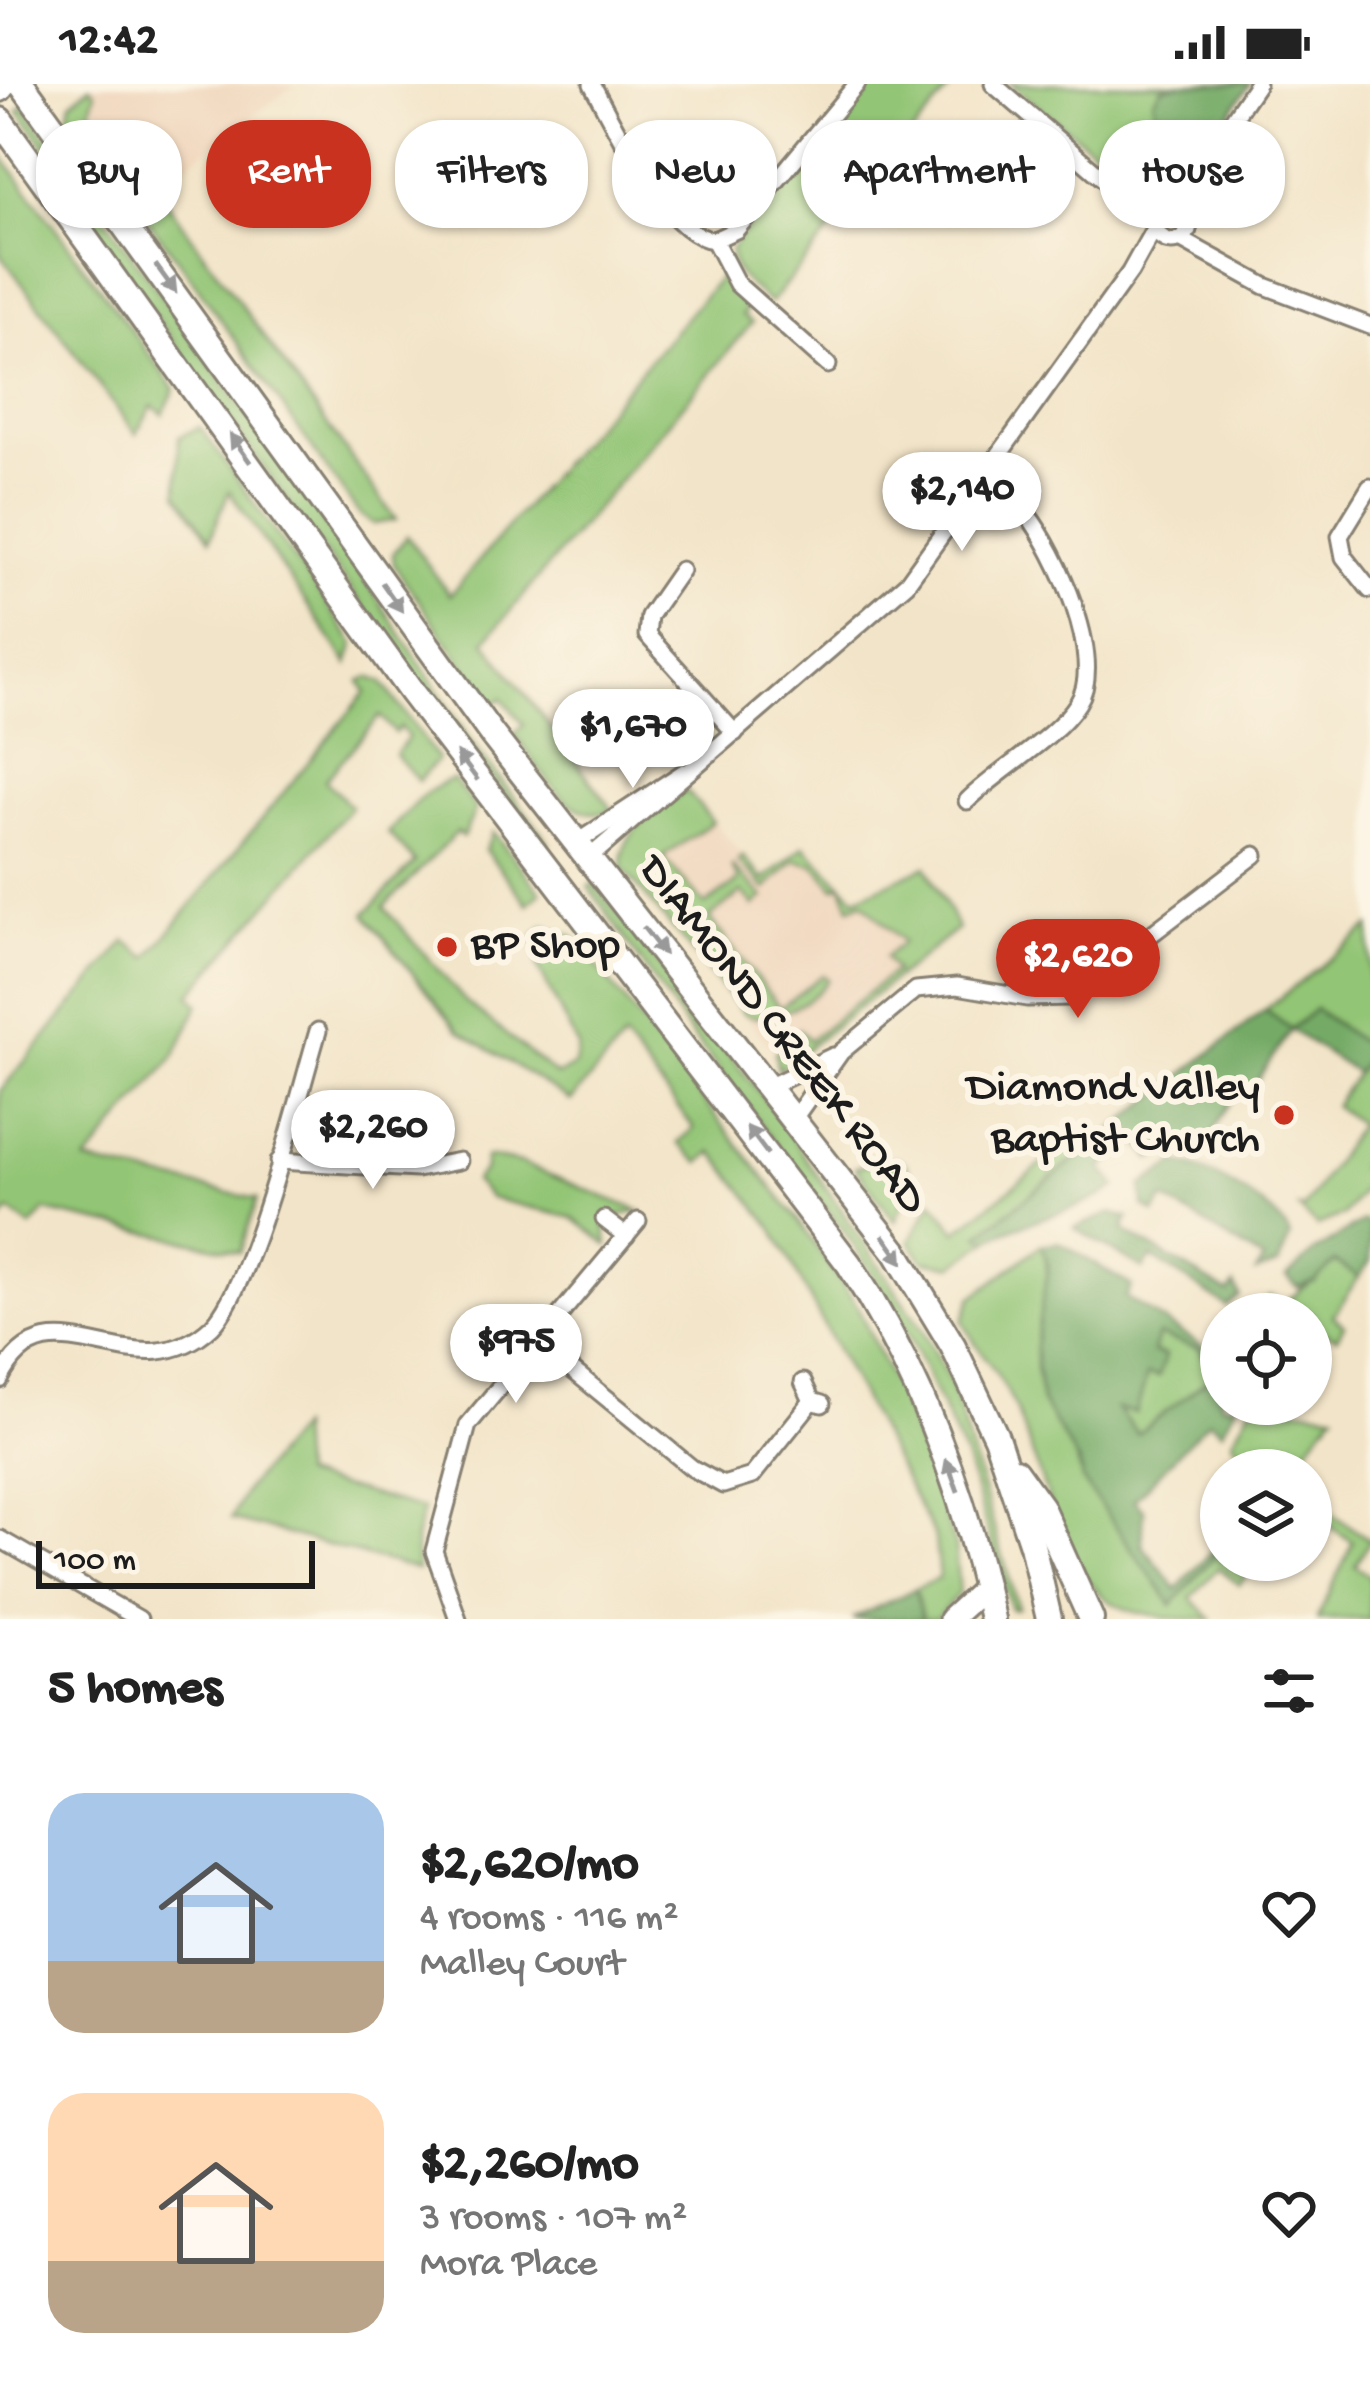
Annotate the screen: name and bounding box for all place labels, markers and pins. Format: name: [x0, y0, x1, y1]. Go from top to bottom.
pin: $2,140: [864, 452, 1060, 554]
pin: $1,670: [535, 689, 731, 791]
pin: $2,620: [980, 919, 1176, 1021]
place label: BP Shop: [470, 921, 620, 974]
marker: BP Shop: [434, 934, 460, 960]
place label: Diamond Valley Baptist Church: [964, 1063, 1260, 1168]
pin: $2,260: [275, 1090, 471, 1192]
marker: Diamond Valley Baptist Church: [1271, 1102, 1297, 1128]
pin: $975: [445, 1304, 587, 1406]

